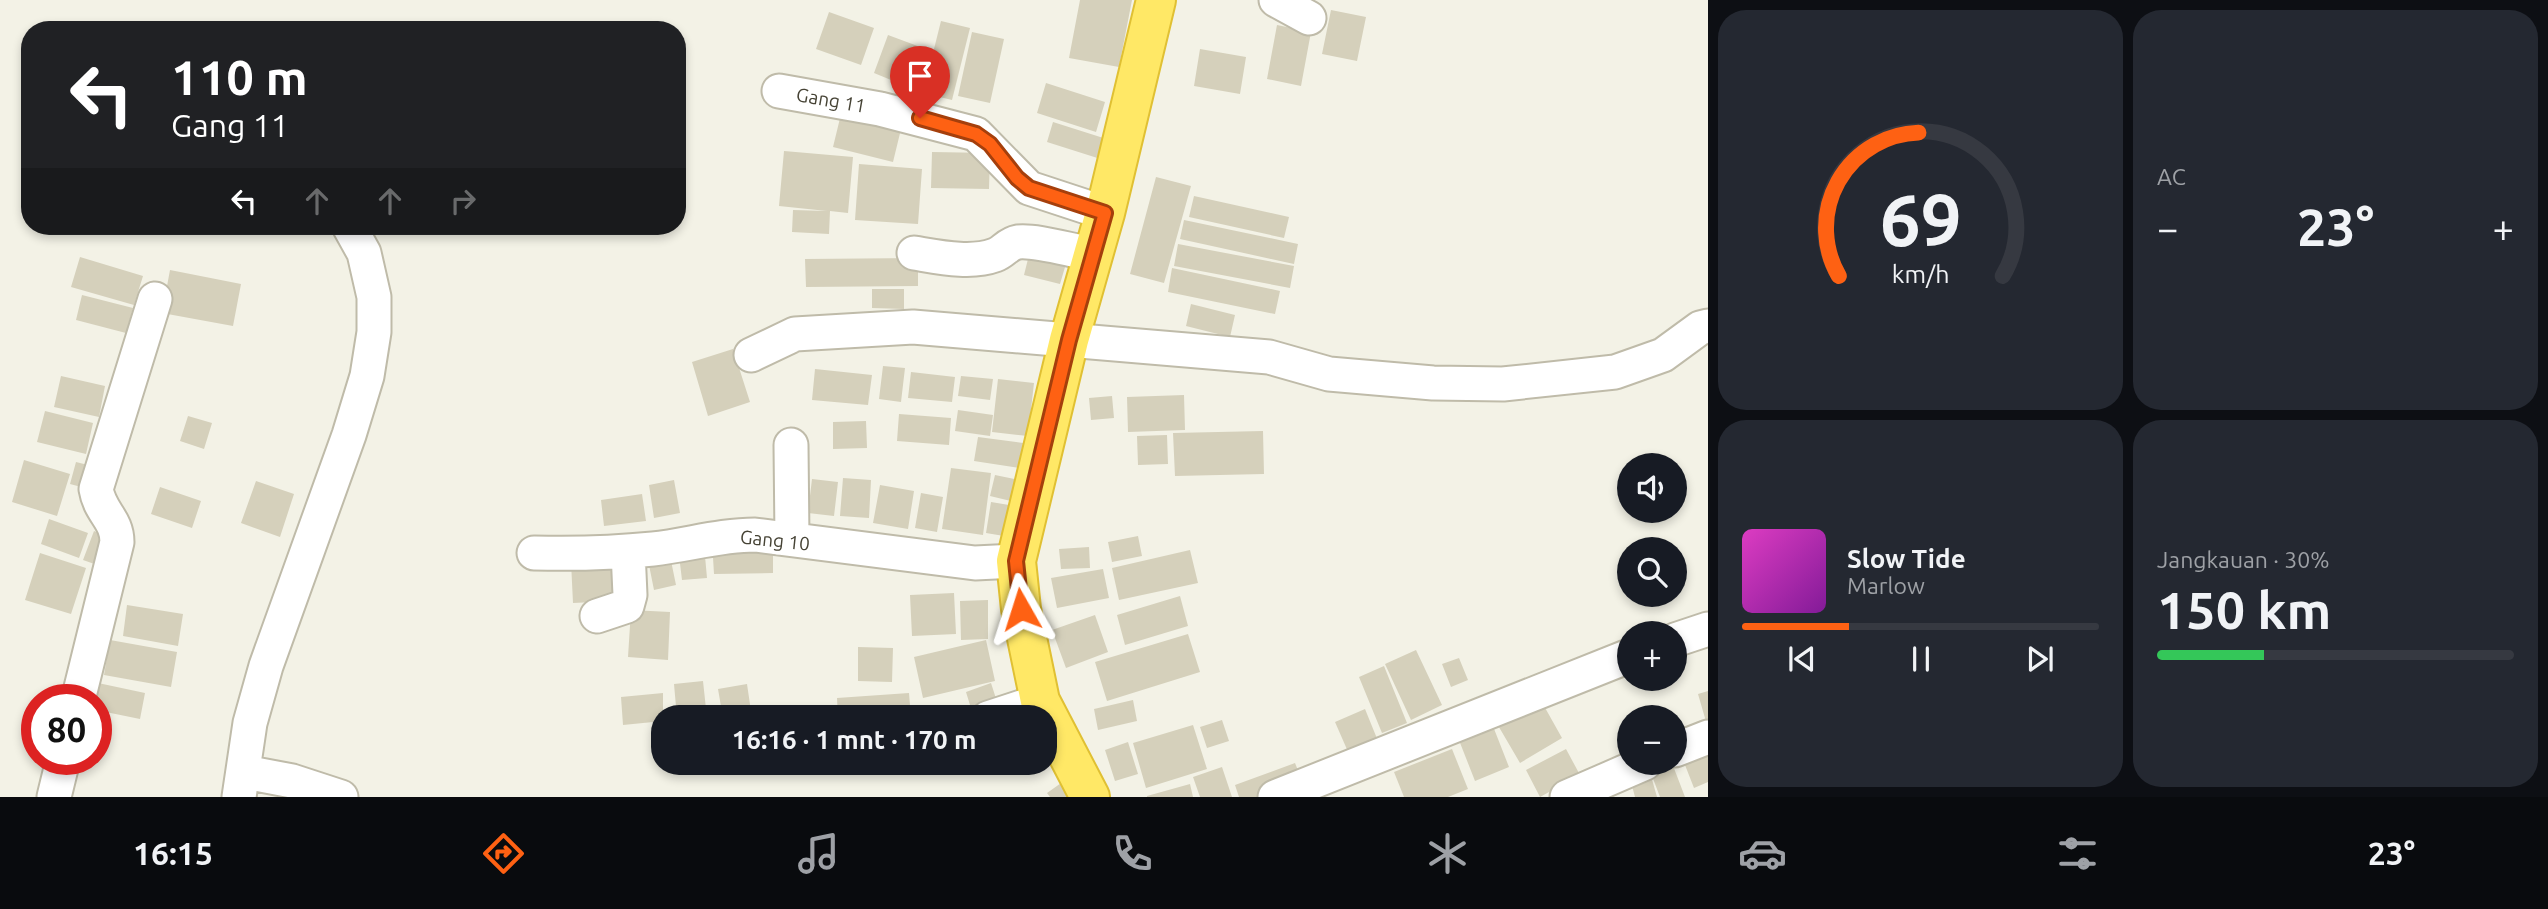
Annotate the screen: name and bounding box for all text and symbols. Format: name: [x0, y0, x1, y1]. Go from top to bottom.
pin: [890, 46, 950, 118]
icon: left: [56, 49, 147, 140]
text: 110 m: [171, 49, 308, 104]
icon: arrive: [901, 57, 939, 95]
street label: Gang 11: [795, 83, 867, 117]
text: Gang 11: [171, 107, 289, 143]
text: AC: [2157, 164, 2186, 189]
text: 69: [1879, 178, 1962, 260]
icon: left: [225, 182, 263, 220]
icon: ahead: [298, 182, 336, 220]
icon: ahead: [371, 182, 409, 220]
icon: right: [444, 182, 482, 220]
text: 23°: [2297, 198, 2374, 256]
text: −: [2157, 207, 2178, 249]
text: +: [2493, 207, 2514, 249]
text: km/h: [1892, 260, 1949, 288]
map controls: [1617, 453, 1687, 775]
button: sound: [1617, 453, 1687, 523]
street label: Gang 10: [739, 525, 811, 555]
button: search: [1617, 537, 1687, 607]
text: Slow Tide: [1847, 544, 1966, 573]
text: Jangkauan · 30%: [2157, 547, 2329, 572]
position arrow: [984, 572, 1058, 646]
text: Marlow: [1847, 573, 1925, 598]
text: 150 km: [2157, 581, 2331, 639]
button: +: [1617, 621, 1687, 691]
icon: previous: [1783, 640, 1821, 678]
icon: pause: [1902, 640, 1940, 678]
icon: next: [2021, 640, 2059, 678]
speed limit sign: 80: [21, 684, 112, 775]
button: −: [1617, 705, 1687, 775]
text: 16:16 · 1 mnt · 170 m: [732, 725, 976, 754]
icon: directions: [479, 829, 528, 878]
icon: music: [794, 829, 843, 878]
icon: phone: [1108, 829, 1157, 878]
icon: climate: [1423, 829, 1472, 878]
icon: car: [1738, 829, 1787, 878]
icon: filters: [2053, 829, 2102, 878]
text: 16:15: [133, 835, 213, 871]
text: 23°: [2368, 835, 2415, 871]

